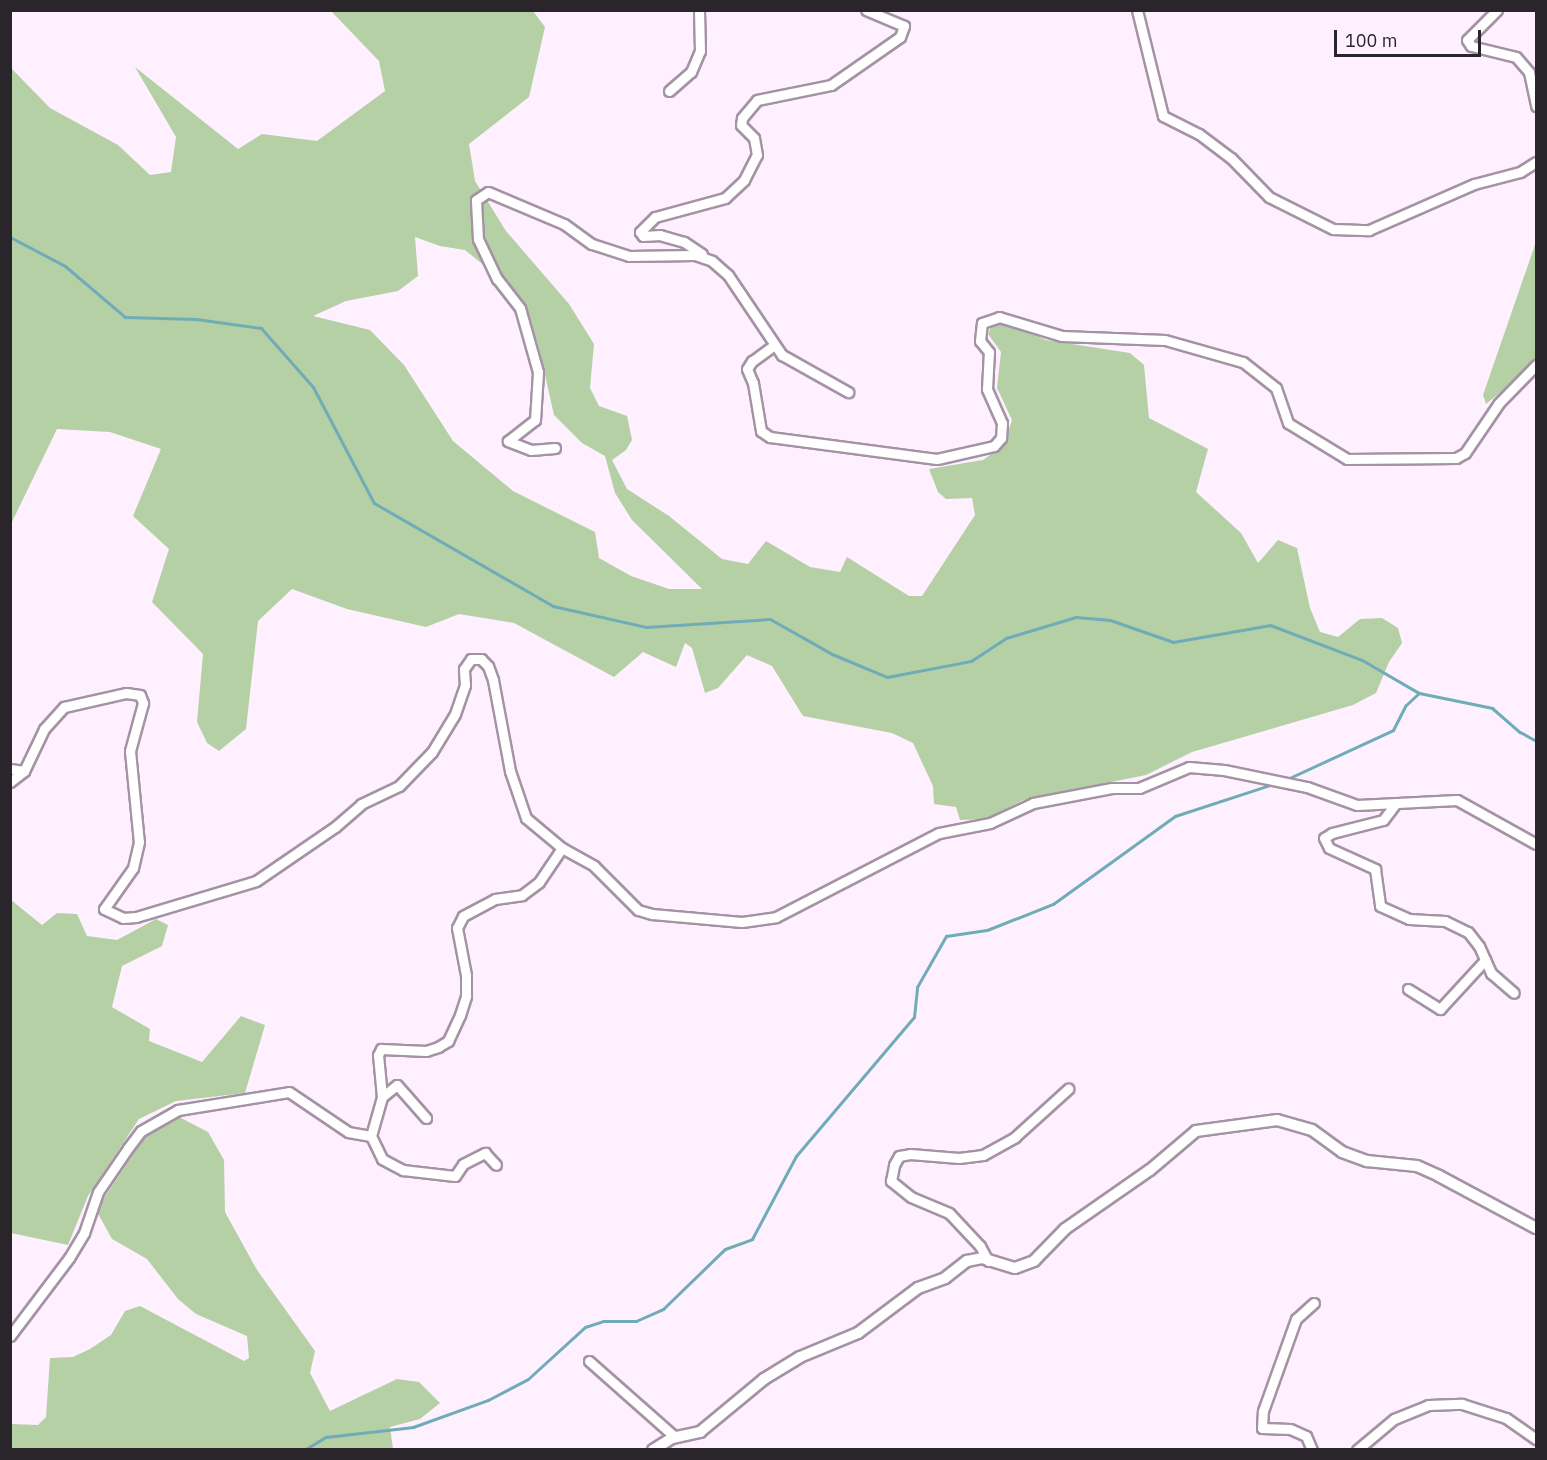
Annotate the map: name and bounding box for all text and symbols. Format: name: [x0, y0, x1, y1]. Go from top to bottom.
scale bar: [1337, 18, 1484, 56]
text: 100 m: [1345, 29, 1397, 52]

